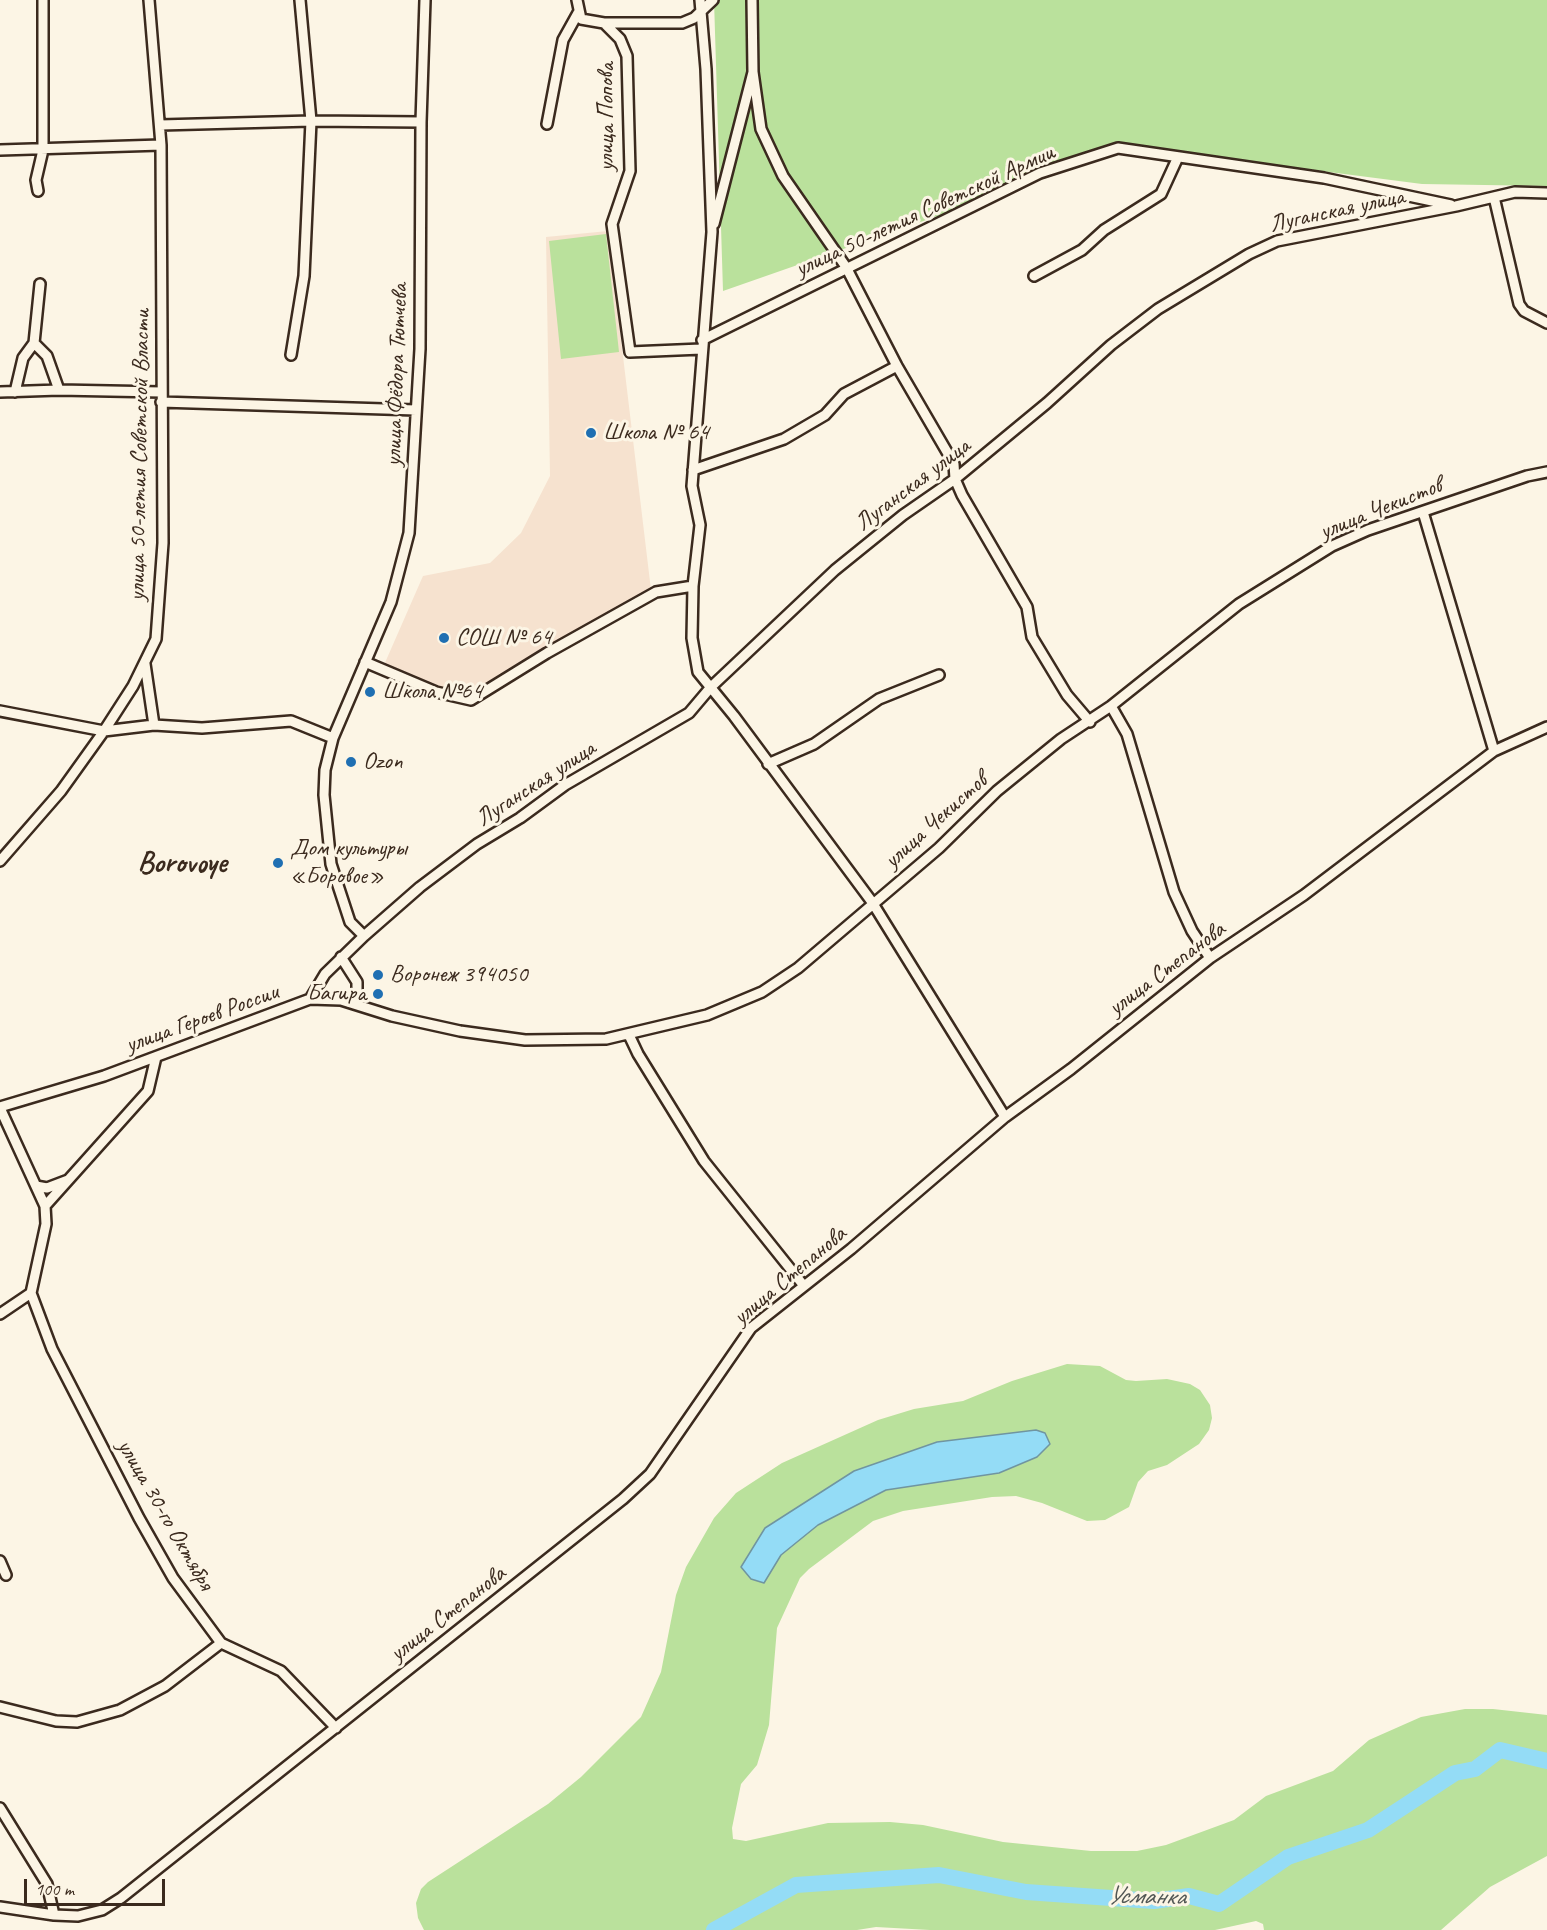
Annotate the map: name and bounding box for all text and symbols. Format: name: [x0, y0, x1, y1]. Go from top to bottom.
street label: улица Попова: [593, 63, 621, 171]
street label: улица 50-летия Советской Армии: [791, 138, 1059, 284]
street label: Луганская улица: [1267, 183, 1407, 239]
street label: улица Фёдора Тютчева: [379, 283, 415, 467]
street label: улица 50-летия Советской Власти: [123, 309, 157, 601]
place label: Школа № 64: [603, 419, 709, 447]
marker: Школа № 64: [584, 426, 598, 440]
street label: Луганская улица: [850, 432, 976, 538]
street label: улица Чекистов: [1316, 471, 1446, 547]
place label: СОШ № 64: [456, 624, 552, 652]
marker: СОШ № 64: [437, 631, 451, 645]
place label: Школа №64: [382, 678, 482, 706]
marker: Школа №64: [363, 685, 377, 699]
street label: Луганская улица: [471, 735, 601, 833]
place label: Ozon: [363, 748, 402, 776]
marker: Ozon: [344, 755, 358, 769]
street label: улица Чекистов: [878, 767, 994, 875]
place label: Дом культуры «Боровое»: [290, 835, 407, 891]
district label: Borovoye: [137, 846, 227, 882]
marker: Дом культуры «Боровое»: [271, 856, 285, 870]
street label: улица Степанова: [1103, 916, 1231, 1022]
place label: Воронеж 394050: [390, 961, 528, 989]
marker: Воронеж 394050: [371, 968, 385, 982]
street label: улица Героев России: [122, 978, 282, 1060]
place label: Багира: [307, 980, 366, 1008]
marker: Багира: [371, 987, 385, 1001]
street label: улица Степанова: [727, 1220, 853, 1332]
street label: улица 30-го Октября: [110, 1434, 220, 1596]
street label: улица Степанова: [384, 1560, 512, 1668]
scale bar: [27, 1867, 168, 1905]
text: 100 m: [35, 1878, 74, 1900]
water label: Усманка: [1107, 1881, 1185, 1913]

